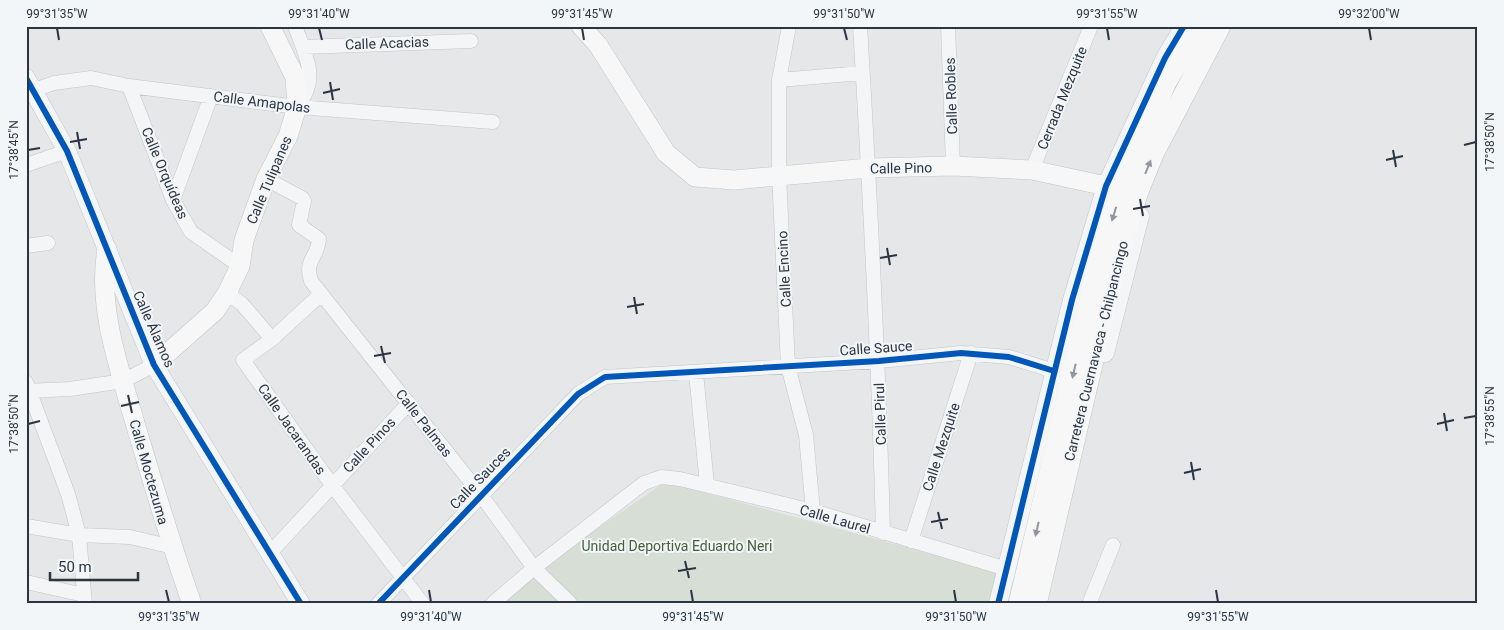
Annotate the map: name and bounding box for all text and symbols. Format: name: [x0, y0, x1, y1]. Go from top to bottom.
text: 99°31'35"W: [26, 7, 88, 21]
text: 99°31'40"W: [288, 7, 350, 21]
text: 99°31'45"W: [551, 7, 613, 21]
text: 99°31'50"W: [813, 7, 875, 21]
text: 99°31'55"W: [1076, 7, 1138, 21]
text: 99°32'00"W: [1338, 7, 1400, 21]
street label: Calle Acacias: [345, 34, 429, 52]
street label: Cerrada Mezquite: [1034, 44, 1090, 152]
street label: Calle Robles: [942, 57, 960, 135]
street label: Calle Amapolas: [213, 88, 311, 116]
text: 17°38'50"N: [1483, 112, 1497, 172]
text: 17°38'45"N: [7, 120, 21, 180]
street label: Calle Orquídeas: [138, 125, 192, 221]
street label: Calle Tulipanes: [243, 133, 295, 227]
street label: Calle Pino: [870, 159, 932, 177]
one-way arrow: [1144, 159, 1152, 174]
one-way arrow: [1110, 206, 1118, 221]
street label: Calle Encino: [774, 230, 794, 308]
street label: Carretera Cuernavaca - Chilpancingo: [1061, 239, 1131, 463]
street label: Calle Álamos: [130, 288, 179, 370]
street label: Calle Sauce: [839, 337, 913, 359]
one-way arrow: [1070, 363, 1078, 378]
street label: Calle Jacarandas: [255, 380, 329, 478]
street label: Calle Pirul: [871, 382, 889, 446]
street label: Calle Palmas: [393, 386, 455, 460]
text: 17°38'55"N: [1483, 386, 1497, 446]
text: 17°38'50"N: [7, 394, 21, 454]
street label: Calle Mezquite: [919, 401, 963, 493]
street label: Calle Pinos: [339, 414, 399, 476]
street label: Calle Moctezuma: [126, 418, 172, 526]
street label: Calle Sauces: [446, 444, 514, 512]
street label: Calle Laurel: [798, 501, 872, 537]
one-way arrow: [1033, 522, 1041, 537]
park label: Unidad Deportiva Eduardo Neri: [582, 538, 772, 554]
scale bar: [50, 550, 138, 582]
text: 50 m: [58, 558, 92, 576]
text: 99°31'35"W: [138, 610, 200, 624]
text: 99°31'40"W: [400, 610, 462, 624]
text: 99°31'45"W: [662, 610, 724, 624]
text: 99°31'50"W: [925, 610, 987, 624]
text: 99°31'55"W: [1187, 610, 1249, 624]

